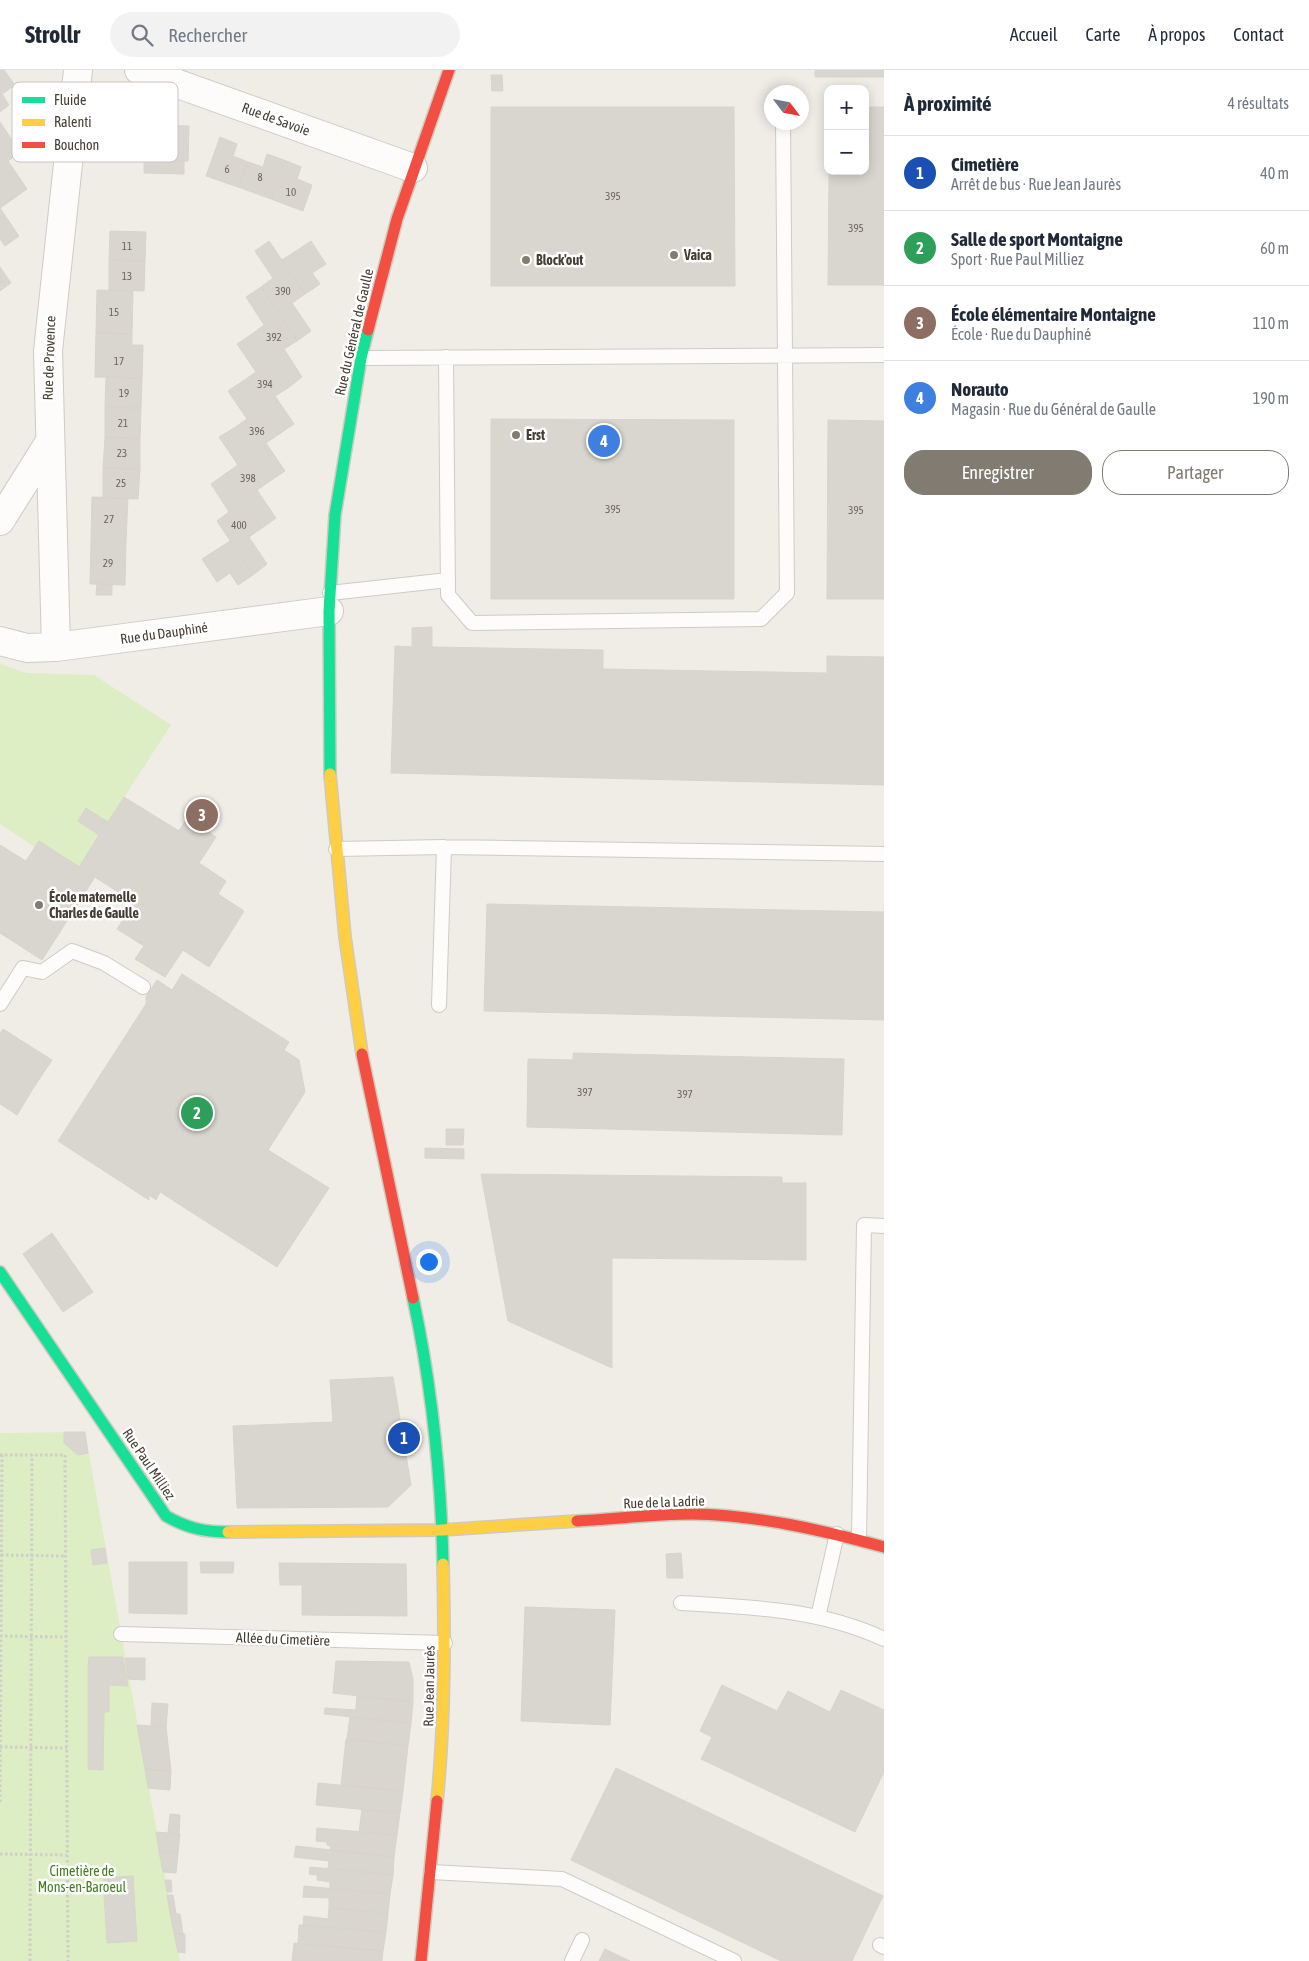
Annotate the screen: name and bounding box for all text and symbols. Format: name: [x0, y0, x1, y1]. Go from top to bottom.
search box: [110, 12, 460, 57]
text: Strollr: [25, 21, 80, 48]
icon: search: [128, 21, 156, 49]
text: Rechercher: [168, 24, 247, 46]
text: Accueil: [1010, 24, 1058, 45]
text: Carte: [1086, 24, 1120, 45]
text: À propos: [1148, 24, 1205, 45]
text: Contact: [1233, 24, 1284, 45]
legend: [12, 82, 178, 162]
north arrow: [764, 85, 809, 130]
map controls: [824, 85, 869, 175]
button: +: [824, 85, 869, 130]
text: À proximité: [904, 91, 992, 115]
text: Fluide: [54, 92, 86, 108]
text: 4 résultats: [1227, 94, 1289, 112]
street label: Rue de Savoie: [240, 99, 312, 139]
text: Ralenti: [54, 114, 91, 130]
button: −: [824, 130, 869, 175]
text: Bouchon: [54, 137, 99, 153]
text: Cimetière: [951, 153, 1019, 175]
house number: 6: [224, 163, 230, 175]
text: 1: [916, 164, 924, 182]
text: 40 m: [1260, 164, 1289, 182]
house number: 8: [257, 171, 263, 183]
text: Arrêt de bus · Rue Jean Jaurès: [951, 175, 1121, 193]
house number: 10: [286, 186, 296, 198]
house number: 395: [605, 190, 621, 202]
house number: 395: [848, 222, 864, 234]
text: Salle de sport Montaigne: [951, 228, 1123, 250]
text: 2: [916, 239, 924, 257]
text: 60 m: [1260, 239, 1289, 257]
house number: 11: [122, 240, 132, 252]
place label: Vaica: [683, 247, 712, 263]
marker: Vaica: [668, 249, 680, 261]
text: Sport · Rue Paul Milliez: [951, 250, 1084, 268]
place label: Block'out: [536, 252, 583, 268]
marker: Block'out: [520, 254, 532, 266]
street label: Rue du Général de Gaulle: [332, 267, 376, 397]
house number: 13: [122, 270, 132, 282]
house number: 390: [275, 285, 291, 297]
text: École élémentaire Montaigne: [951, 303, 1156, 325]
house number: 15: [109, 306, 119, 318]
text: 3: [916, 314, 924, 332]
text: 110 m: [1253, 314, 1289, 332]
street label: Rue de Provence: [40, 315, 58, 401]
text: École · Rue du Dauphiné: [951, 325, 1091, 343]
house number: 392: [266, 331, 282, 343]
house number: 17: [114, 355, 124, 367]
house number: 394: [257, 378, 273, 390]
text: Norauto: [951, 378, 1009, 400]
house number: 19: [119, 387, 129, 399]
text: 4: [916, 389, 924, 407]
text: 190 m: [1253, 389, 1289, 407]
text: Magasin · Rue du Général de Gaulle: [951, 400, 1156, 418]
house number: 21: [118, 417, 128, 429]
pin: 4: [588, 422, 620, 460]
house number: 396: [249, 425, 265, 437]
place label: Erst: [526, 427, 545, 443]
marker: Erst: [510, 429, 522, 441]
house number: 23: [117, 447, 127, 459]
button: Enregistrer: [904, 450, 1092, 495]
button: Partager: [1102, 450, 1289, 495]
house number: 398: [240, 472, 256, 484]
house number: 25: [116, 477, 126, 489]
house number: 395: [605, 503, 621, 515]
house number: 395: [848, 504, 864, 516]
house number: 27: [104, 513, 114, 525]
house number: 400: [231, 519, 247, 531]
house number: 29: [103, 557, 113, 569]
street label: Rue du Dauphiné: [119, 619, 209, 647]
pin: 3: [186, 796, 218, 834]
place label: École maternelle Charles de Gaulle: [49, 889, 139, 921]
marker: École maternelle Charles de Gaulle: [33, 899, 45, 911]
house number: 397: [577, 1086, 593, 1098]
house number: 397: [677, 1088, 693, 1100]
pin: 2: [181, 1094, 213, 1132]
your location: [416, 1249, 442, 1275]
pin: 1: [388, 1419, 420, 1457]
street label: Rue Paul Milliez: [119, 1425, 179, 1503]
street label: Rue de la Ladrie: [623, 1493, 705, 1511]
street label: Allée du Cimetière: [236, 1629, 330, 1649]
street label: Rue Jean Jaurès: [420, 1645, 438, 1727]
park label: Cimetière de Mons-en-Baroeul: [38, 1863, 127, 1895]

